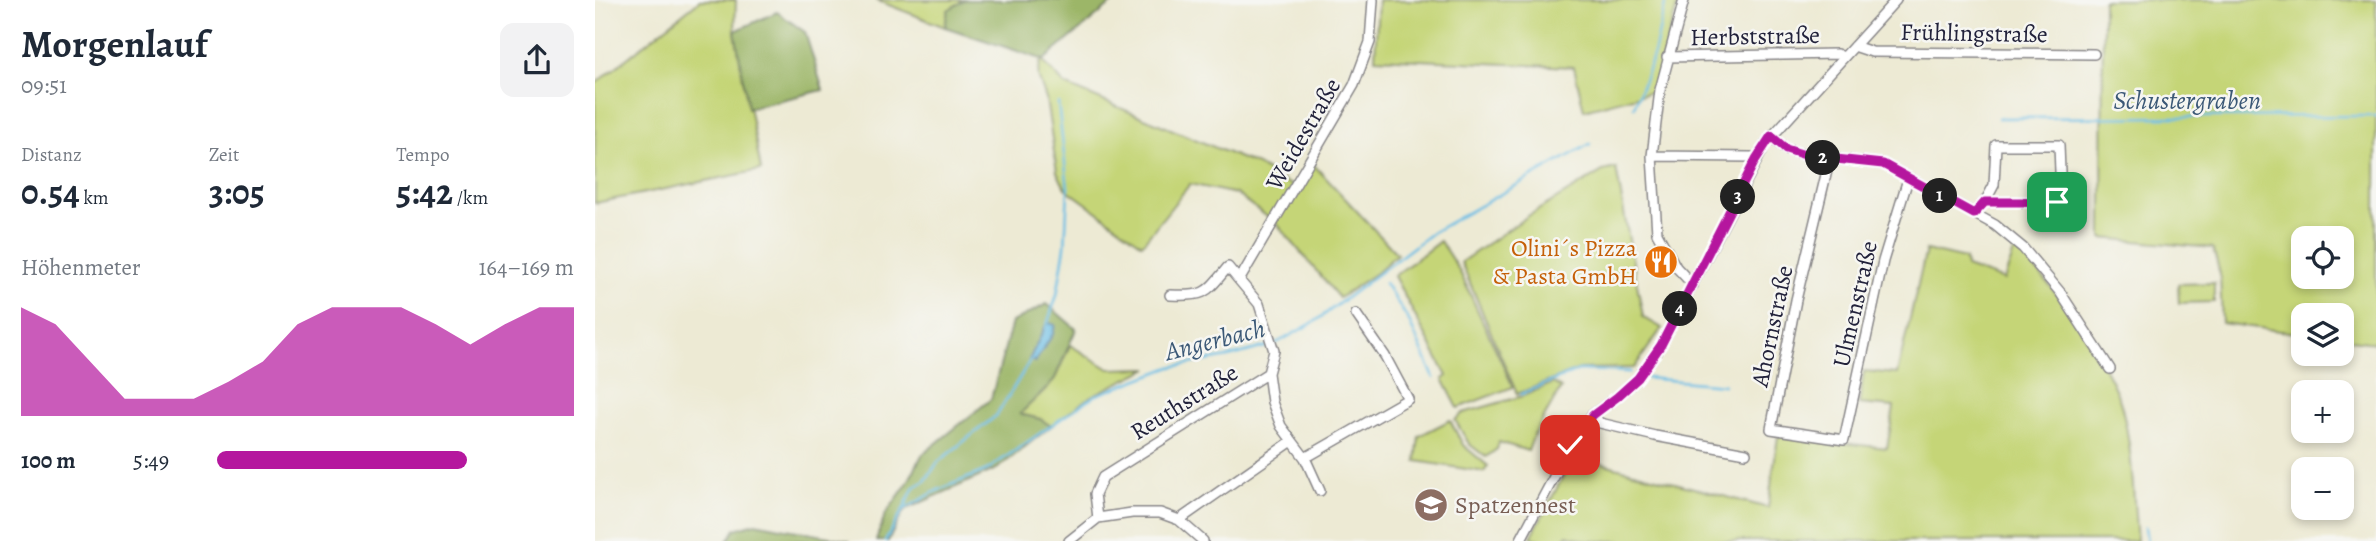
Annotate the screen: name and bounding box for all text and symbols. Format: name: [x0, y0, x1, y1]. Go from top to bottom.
street label: Frühlingstraße: [1900, 16, 2048, 50]
text: Morgenlauf: [21, 18, 208, 70]
street label: Herbststraße: [1690, 19, 1820, 53]
button: share: [500, 23, 574, 97]
text: 09:51: [21, 70, 67, 101]
street label: Weidestraße: [1258, 72, 1348, 197]
water label: Schustergraben: [2113, 83, 2261, 118]
pin: 2: [1805, 140, 1841, 176]
text: Distanz: [21, 142, 82, 168]
text: Zeit: [209, 142, 239, 168]
text: Tempo: [396, 142, 449, 168]
text: 2: [1818, 144, 1827, 170]
text: 0.54: [21, 168, 80, 216]
text: 3:05: [209, 168, 265, 216]
text: 5:42: [396, 168, 453, 216]
pin: [2027, 172, 2087, 232]
pin: 1: [1923, 178, 1957, 214]
pin: 3: [1721, 180, 1755, 214]
text: 1: [1936, 182, 1943, 208]
text: 3: [1733, 183, 1742, 209]
icon: arrive: [2038, 183, 2076, 221]
text: km: [80, 185, 109, 211]
text: /km: [453, 185, 488, 211]
map controls: [2291, 226, 2354, 520]
button: locate: [2291, 226, 2354, 289]
place label: Olini´s Pizza & Pasta GmbH: [1493, 232, 1638, 292]
street label: Ulmenstraße: [1825, 238, 1885, 370]
restaurant icon: Olini´s Pizza & Pasta GmbH: [1642, 243, 1680, 281]
text: Höhenmeter: [21, 252, 141, 283]
text: 164–169 m: [478, 252, 574, 283]
street label: Ahornstraße: [1743, 262, 1800, 391]
pin: 4: [1663, 292, 1697, 326]
text: 4: [1675, 295, 1684, 321]
button: layers: [2291, 303, 2354, 366]
water label: Angerbach: [1159, 311, 1269, 370]
street label: Reuthstraße: [1124, 356, 1244, 448]
button: +: [2291, 380, 2354, 443]
pin: [1540, 415, 1600, 475]
icon: check: [1551, 426, 1589, 464]
text: 100 m: [21, 445, 76, 476]
text: 5:49: [133, 445, 169, 476]
button: −: [2291, 457, 2354, 520]
school or university icon: Spatzennest: [1412, 486, 1450, 524]
place label: Spatzennest: [1455, 489, 1576, 521]

